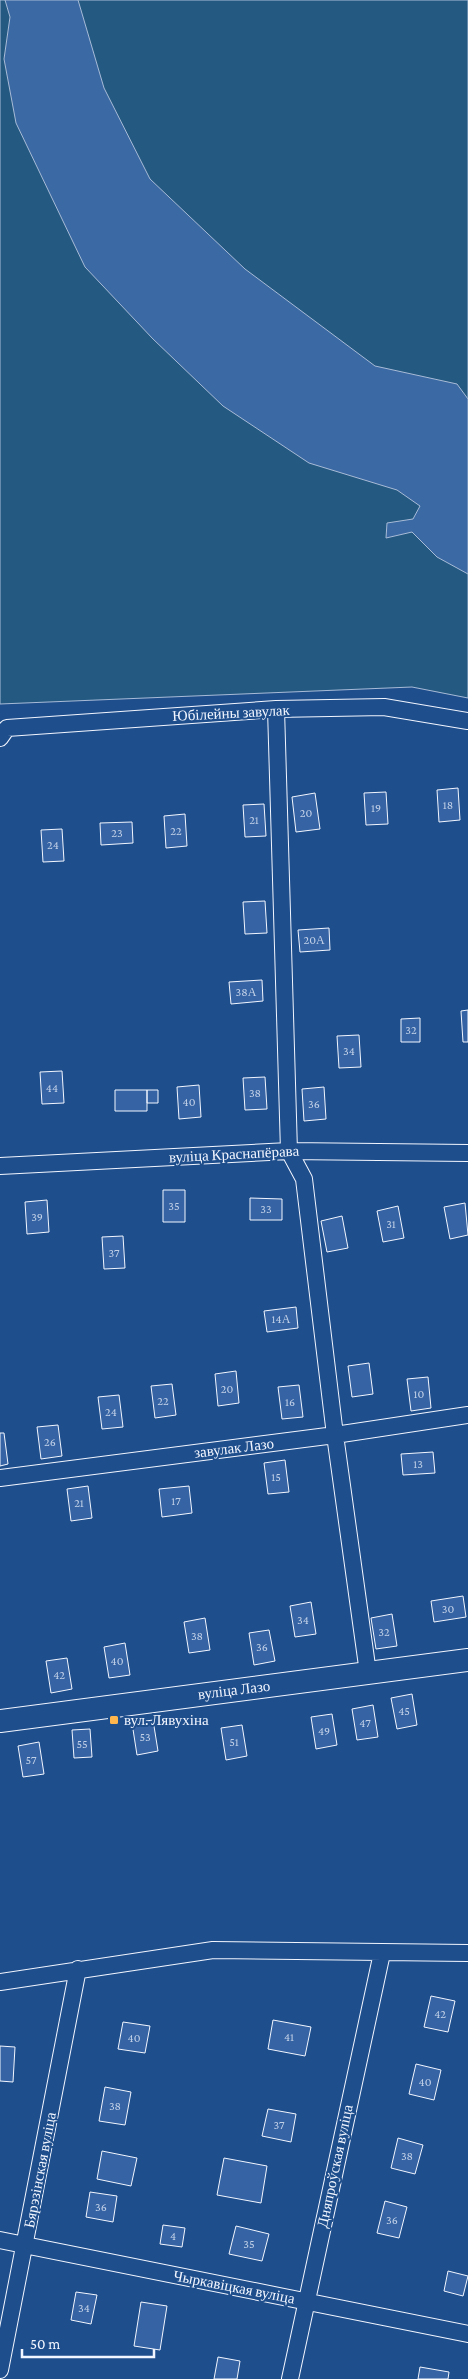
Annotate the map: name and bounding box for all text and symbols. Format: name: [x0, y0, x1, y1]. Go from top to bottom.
street label: Юбілейны завулак: [172, 702, 291, 724]
house number: 18: [443, 798, 453, 812]
house number: 19: [371, 801, 381, 815]
house number: 20: [300, 806, 312, 820]
house number: 21: [249, 813, 259, 827]
house number: 22: [170, 824, 182, 838]
house number: 23: [111, 826, 123, 840]
house number: 24: [47, 838, 59, 852]
house number: 20А: [303, 933, 325, 947]
house number: 38А: [236, 985, 257, 999]
house number: 32: [405, 1023, 417, 1037]
house number: 34: [343, 1044, 355, 1058]
house number: 44: [46, 1081, 58, 1095]
house number: 38: [249, 1086, 261, 1100]
house number: 40: [183, 1095, 196, 1109]
house number: 36: [308, 1097, 320, 1111]
street label: вуліца Краснапёрава: [169, 1143, 300, 1165]
house number: 35: [168, 1199, 180, 1213]
house number: 33: [260, 1202, 272, 1216]
house number: 39: [31, 1210, 43, 1224]
house number: 31: [386, 1217, 396, 1231]
house number: 37: [108, 1246, 120, 1260]
house number: 14А: [272, 1312, 291, 1326]
house number: 20: [221, 1382, 233, 1396]
house number: 10: [414, 1387, 425, 1401]
house number: 22: [157, 1394, 169, 1408]
house number: 16: [285, 1395, 295, 1409]
house number: 24: [105, 1405, 117, 1419]
house number: 26: [44, 1435, 56, 1449]
street label: завулак Лазо: [193, 1435, 275, 1461]
house number: 13: [413, 1457, 423, 1471]
house number: 15: [271, 1470, 281, 1484]
house number: 17: [171, 1494, 181, 1508]
house number: 21: [74, 1496, 84, 1510]
house number: 30: [442, 1602, 454, 1616]
house number: 34: [297, 1613, 309, 1627]
house number: 32: [378, 1625, 390, 1639]
house number: 38: [191, 1629, 203, 1643]
house number: 36: [256, 1640, 268, 1654]
house number: 40: [111, 1654, 124, 1668]
house number: 42: [53, 1668, 65, 1682]
street label: вуліца Лазо: [197, 1678, 271, 1702]
house number: 45: [398, 1704, 410, 1718]
place label: вул. Лявухіна: [124, 1712, 209, 1728]
marker: вул. Лявухіна: [108, 1714, 120, 1726]
house number: 47: [359, 1716, 371, 1730]
house number: 49: [318, 1724, 330, 1738]
house number: 53: [139, 1730, 151, 1744]
house number: 51: [229, 1735, 239, 1749]
house number: 55: [76, 1737, 88, 1751]
house number: 57: [26, 1753, 37, 1767]
house number: 42: [434, 2007, 446, 2021]
house number: 41: [284, 2030, 294, 2044]
house number: 40: [128, 2031, 141, 2045]
house number: 40: [419, 2075, 432, 2089]
house number: 38: [109, 2099, 121, 2113]
street label: Дняпроўская вуліца: [314, 2103, 356, 2229]
street label: Бярэзінская вуліца: [21, 2110, 59, 2229]
house number: 37: [273, 2118, 285, 2132]
house number: 38: [401, 2149, 413, 2163]
house number: 36: [95, 2200, 107, 2214]
house number: 36: [386, 2213, 398, 2227]
house number: 4: [170, 2229, 176, 2243]
house number: 35: [243, 2237, 255, 2251]
street label: Чыркавіцкая вуліца: [172, 2267, 296, 2307]
house number: 34: [78, 2301, 90, 2315]
scale bar: [22, 2326, 155, 2358]
text: 50 m: [30, 2336, 60, 2352]

